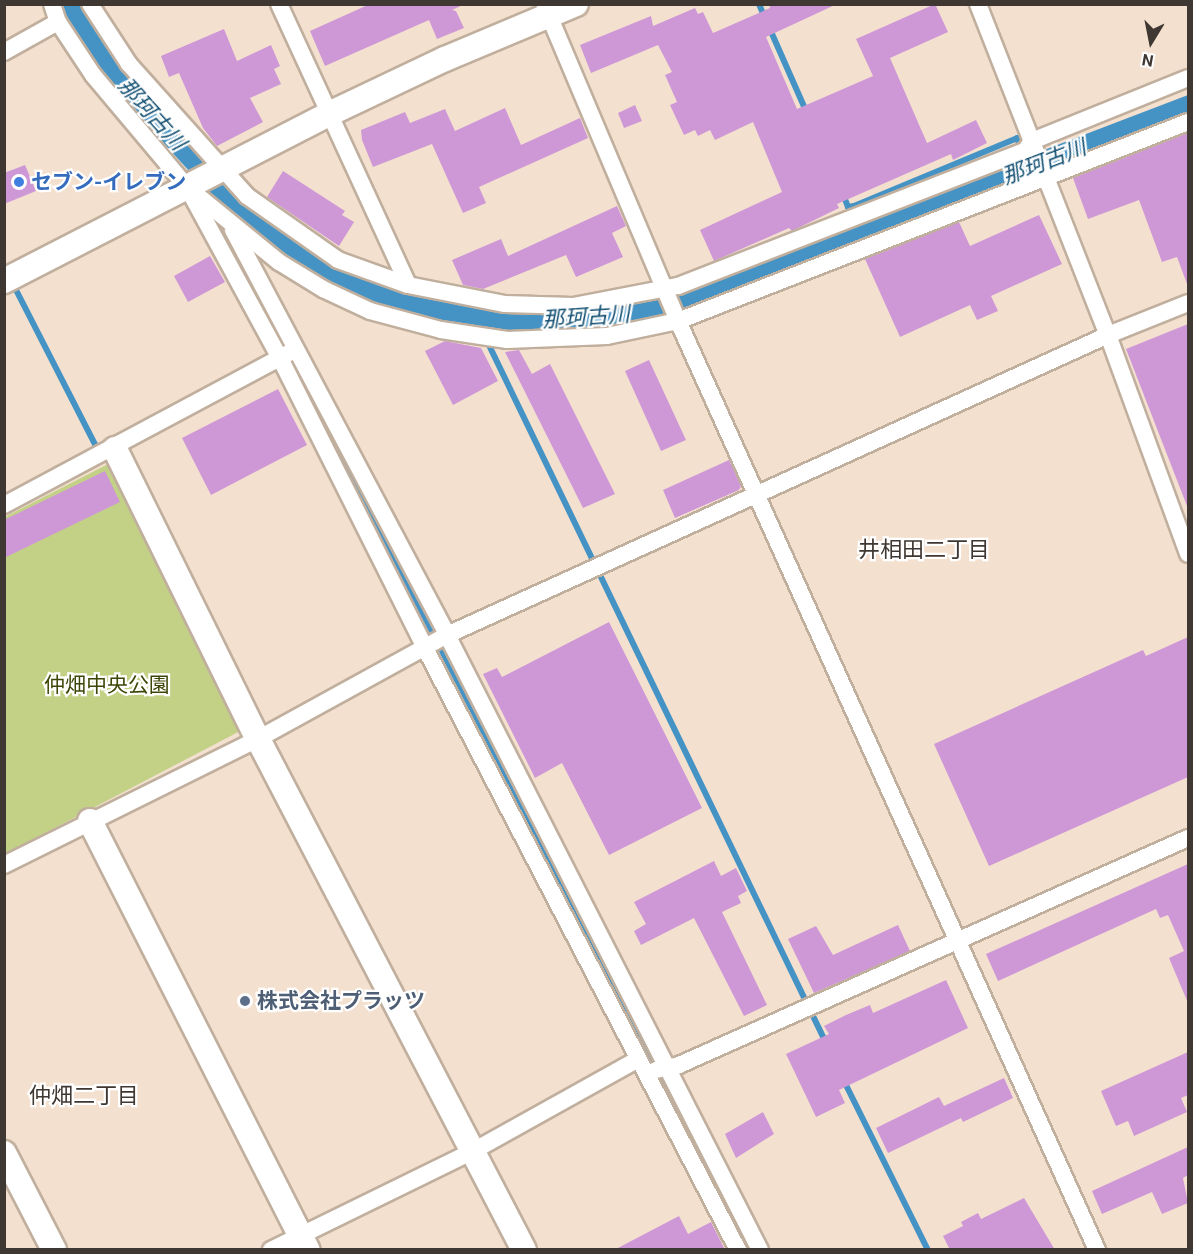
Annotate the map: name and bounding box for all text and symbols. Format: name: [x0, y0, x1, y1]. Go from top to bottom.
north arrow: [1121, 12, 1181, 72]
text: N: [1141, 50, 1155, 71]
water label: 那珂古川: [113, 72, 191, 156]
water label: 那珂古川: [998, 134, 1090, 190]
place label: セブン-イレブン: [31, 169, 186, 195]
marker: セブン-イレブン: [12, 175, 26, 189]
water label: 那珂古川: [541, 301, 631, 333]
district label: 井相田二丁目: [858, 537, 990, 563]
park label: 仲畑中央公園: [44, 672, 170, 698]
place label: 株式会社プラッツ: [257, 988, 425, 1014]
marker: 株式会社プラッツ: [238, 994, 252, 1008]
district label: 仲畑二丁目: [29, 1083, 139, 1109]

